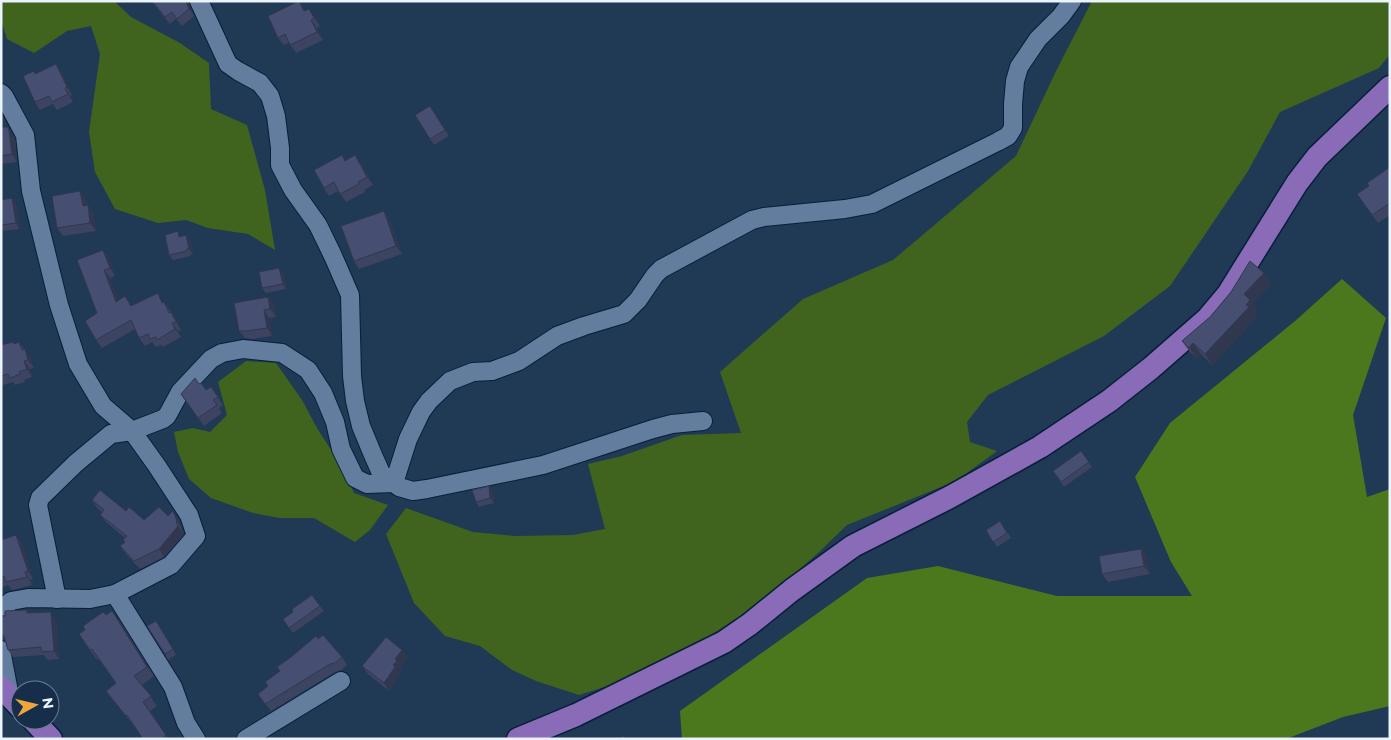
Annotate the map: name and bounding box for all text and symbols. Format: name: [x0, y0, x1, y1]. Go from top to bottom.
north arrow: [10, 680, 60, 730]
text: N: [38, 696, 58, 710]

